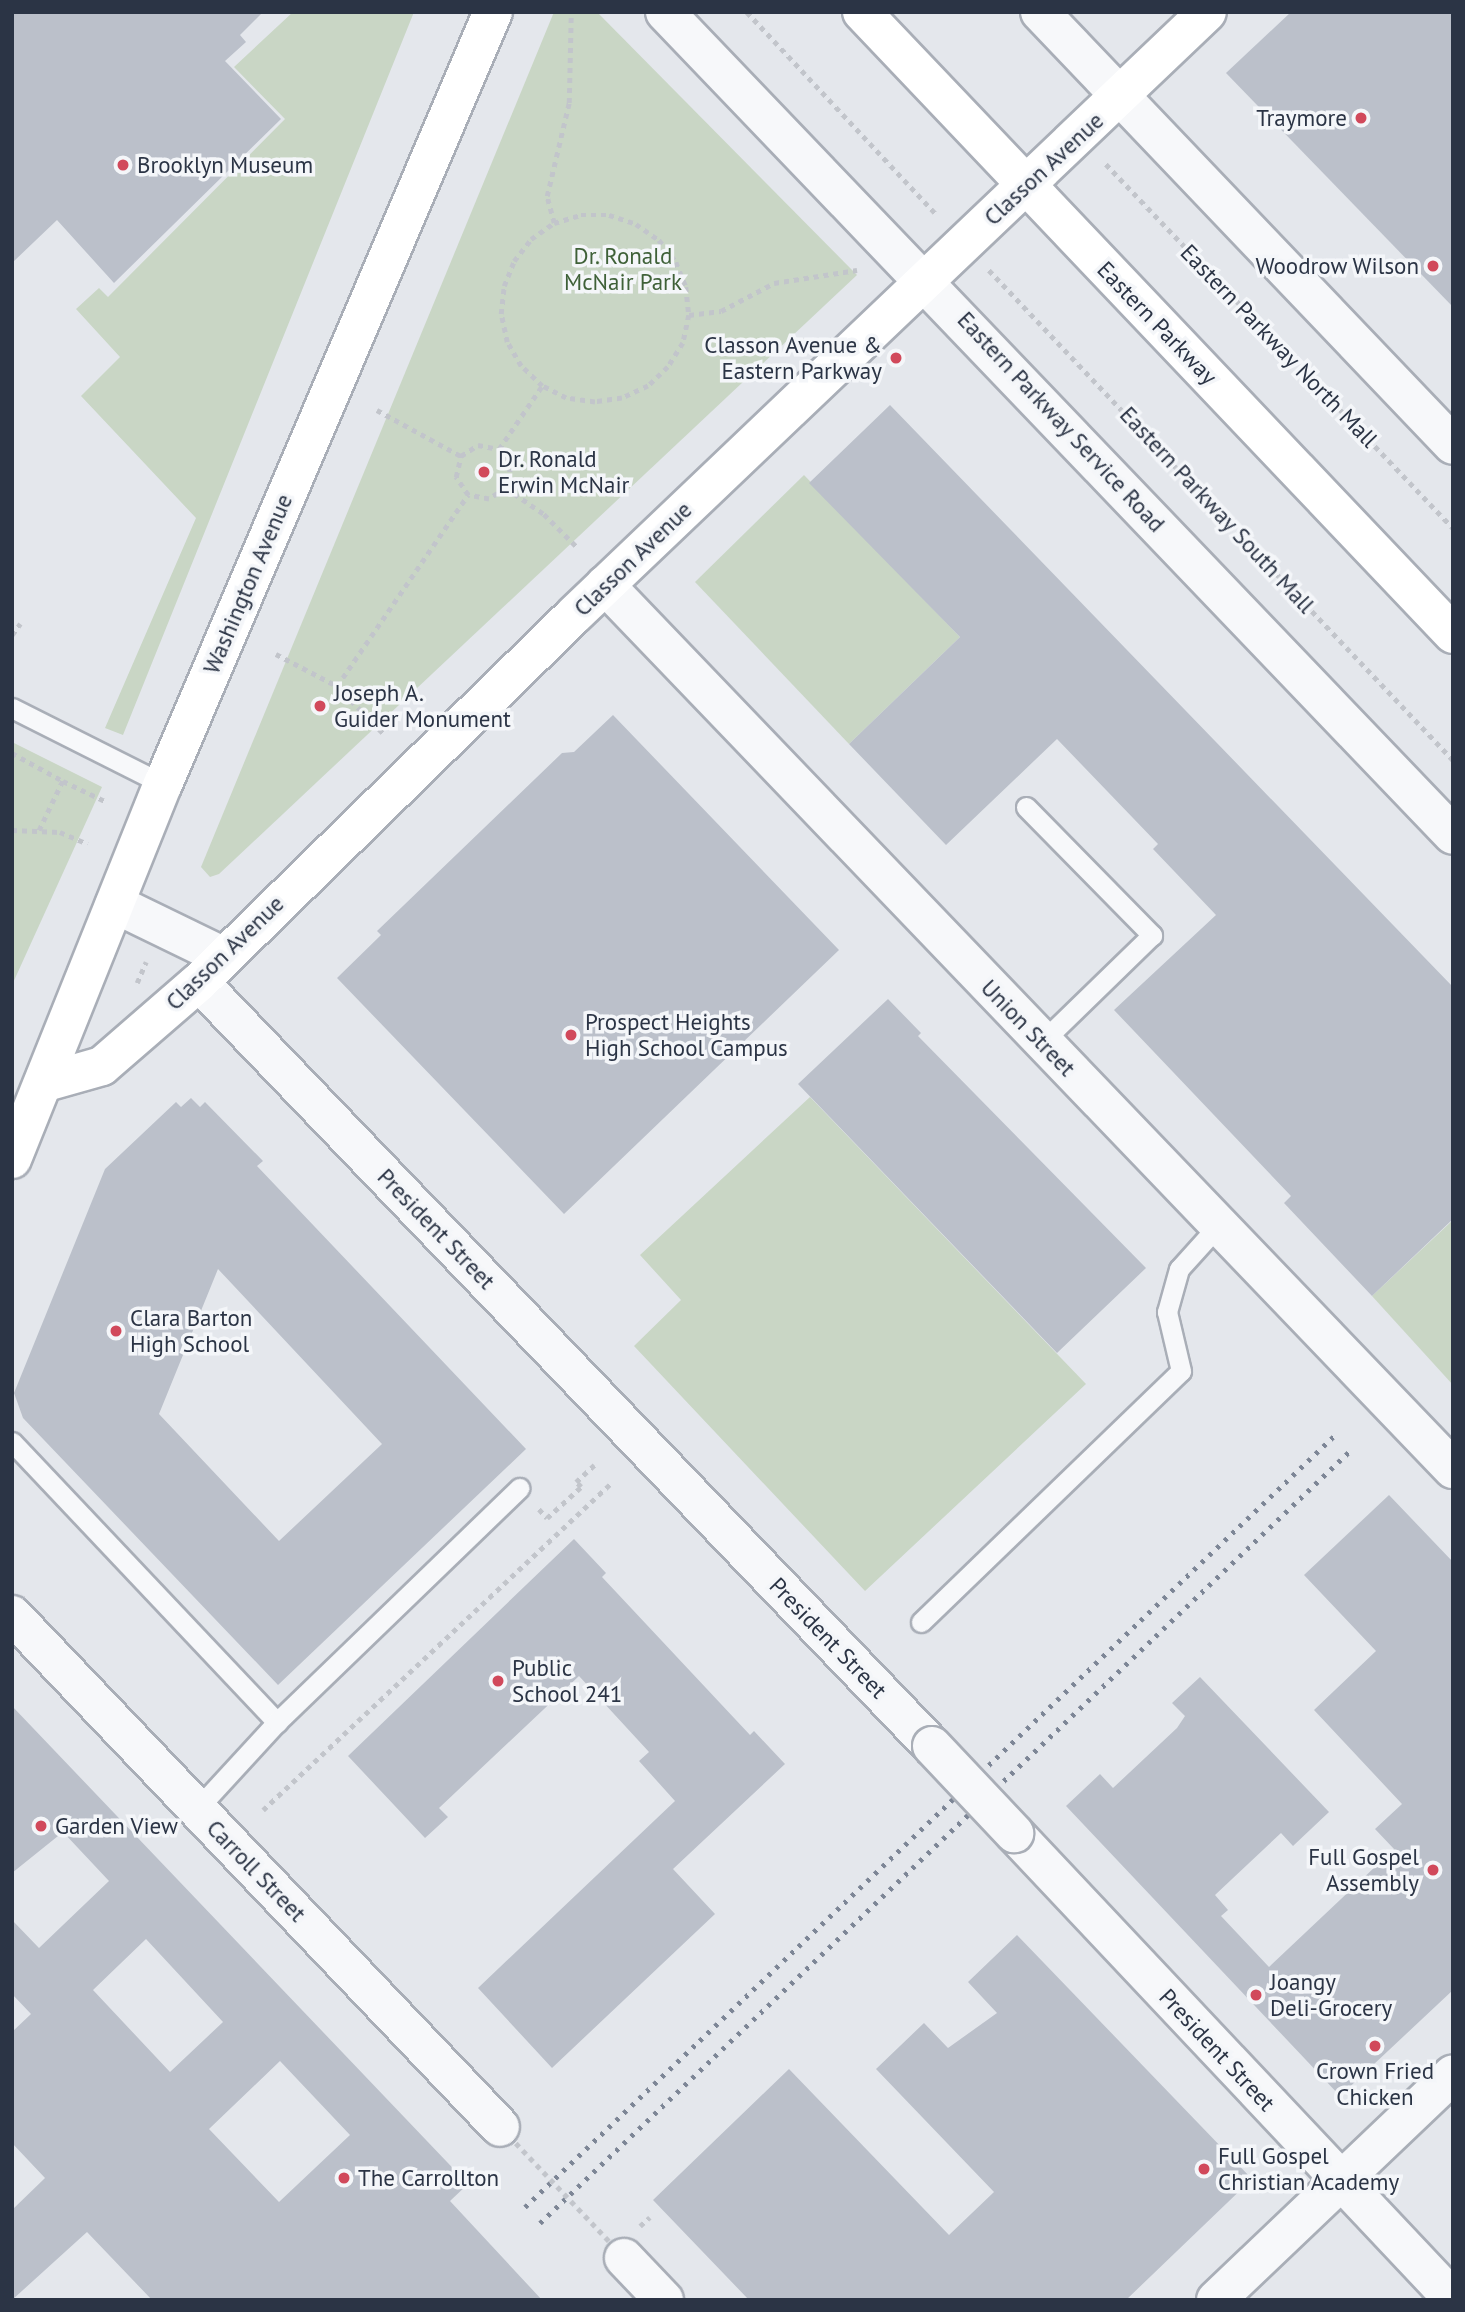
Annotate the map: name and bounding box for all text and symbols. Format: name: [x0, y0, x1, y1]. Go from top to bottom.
place label: Traymore: [1256, 104, 1347, 132]
street label: Classon Avenue: [978, 107, 1110, 231]
marker: Traymore: [1353, 110, 1369, 126]
place label: Brooklyn Museum: [137, 151, 313, 179]
marker: Brooklyn Museum: [115, 157, 131, 173]
street label: Eastern Parkway North Mall: [1174, 238, 1384, 454]
park label: Dr. Ronald McNair Park: [564, 242, 682, 296]
place label: Woodrow Wilson: [1254, 252, 1419, 280]
street label: Eastern Parkway: [1091, 256, 1223, 390]
marker: Woodrow Wilson: [1425, 258, 1441, 274]
street label: Eastern Parkway Service Road: [951, 306, 1171, 538]
place label: Classon Avenue & Eastern Parkway: [704, 331, 882, 385]
marker: Classon Avenue & Eastern Parkway: [888, 350, 904, 366]
street label: Eastern Parkway South Mall: [1114, 401, 1320, 619]
place label: Dr. Ronald Erwin McNair: [498, 445, 629, 499]
marker: Dr. Ronald Erwin McNair: [476, 464, 492, 480]
street label: Washington Avenue: [198, 490, 298, 678]
street label: Classon Avenue: [568, 496, 698, 622]
place label: Joseph A. Guider Monument: [334, 679, 511, 733]
marker: Joseph A. Guider Monument: [312, 698, 328, 714]
street label: Classon Avenue: [160, 890, 290, 1016]
street label: Union Street: [975, 974, 1081, 1082]
place label: Prospect Heights High School Campus: [585, 1008, 788, 1062]
marker: Prospect Heights High School Campus: [563, 1027, 579, 1043]
street label: President Street: [372, 1163, 500, 1295]
place label: Clara Barton High School: [130, 1304, 252, 1358]
marker: Clara Barton High School: [108, 1323, 124, 1339]
street label: President Street: [764, 1572, 892, 1704]
place label: Public School 241: [512, 1654, 622, 1708]
marker: Public School 241: [490, 1673, 506, 1689]
place label: Garden View: [55, 1812, 179, 1840]
street label: Carroll Street: [201, 1815, 311, 1927]
marker: Garden View: [33, 1818, 49, 1834]
place label: Full Gospel Assembly: [1308, 1843, 1419, 1897]
marker: Full Gospel Assembly: [1425, 1862, 1441, 1878]
place label: Joangy Deli-Grocery: [1270, 1968, 1392, 2022]
street label: President Street: [1153, 1983, 1281, 2117]
marker: Joangy Deli-Grocery: [1248, 1987, 1264, 2003]
marker: Crown Fried Chicken: [1367, 2038, 1383, 2054]
place label: Crown Fried Chicken: [1316, 2057, 1434, 2111]
place label: Full Gospel Christian Academy: [1218, 2142, 1400, 2196]
marker: Full Gospel Christian Academy: [1196, 2161, 1212, 2177]
place label: The Carrollton: [358, 2164, 499, 2192]
marker: The Carrollton: [336, 2170, 352, 2186]

